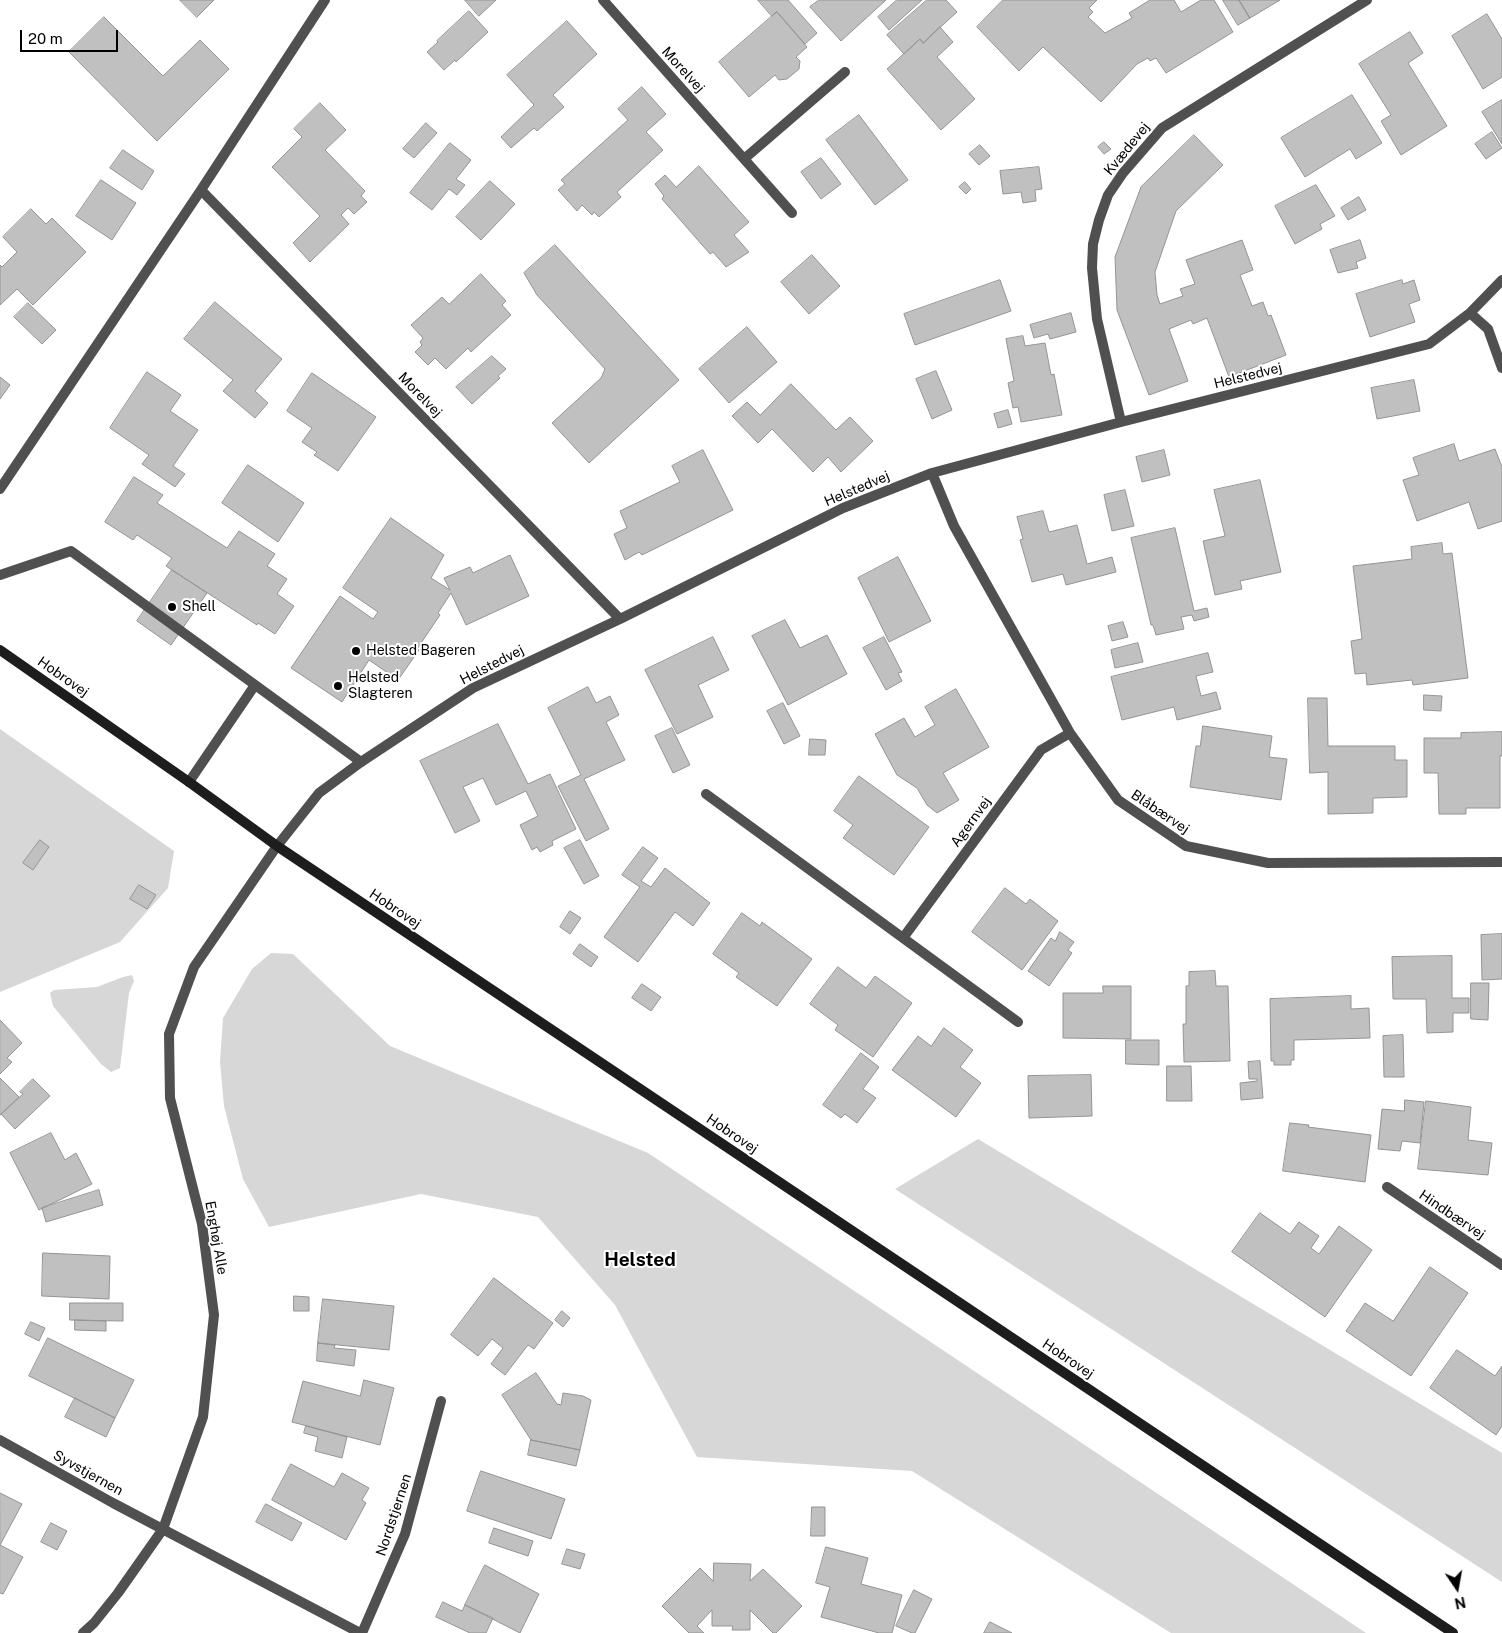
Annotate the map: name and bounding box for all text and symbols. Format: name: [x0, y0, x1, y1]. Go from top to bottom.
scale bar: [22, 20, 120, 52]
text: 20 m: [28, 30, 63, 47]
street label: Morelvej: [658, 44, 708, 96]
street label: Kvædevej: [1101, 119, 1153, 179]
street label: Helstedvej: [1212, 359, 1284, 393]
street label: Morelvej: [395, 369, 445, 421]
street label: Helstedvej: [822, 468, 892, 510]
place label: Shell: [182, 599, 216, 615]
marker: Shell: [166, 601, 178, 613]
street label: Helstedvej: [457, 642, 527, 688]
place label: Helsted Bageren: [366, 643, 475, 659]
marker: Helsted Bageren: [350, 645, 362, 657]
street label: Hobrovej: [34, 653, 92, 701]
place label: Helsted Slagteren: [348, 670, 413, 702]
marker: Helsted Slagteren: [332, 680, 344, 692]
street label: Blåbærvej: [1128, 786, 1192, 838]
street label: Agernvej: [947, 794, 995, 850]
street label: Hobrovej: [366, 886, 424, 932]
street label: Hobrovej: [703, 1111, 761, 1157]
street label: Hindbærvej: [1416, 1187, 1488, 1243]
street label: Enghøj Alle: [201, 1200, 231, 1276]
district label: Helsted: [604, 1249, 676, 1271]
street label: Hobrovej: [1039, 1336, 1097, 1382]
street label: Syvstjernen: [50, 1447, 126, 1499]
street label: Nordstjernen: [373, 1472, 415, 1558]
north arrow: [1432, 1563, 1482, 1613]
text: N: [1453, 1594, 1467, 1612]

